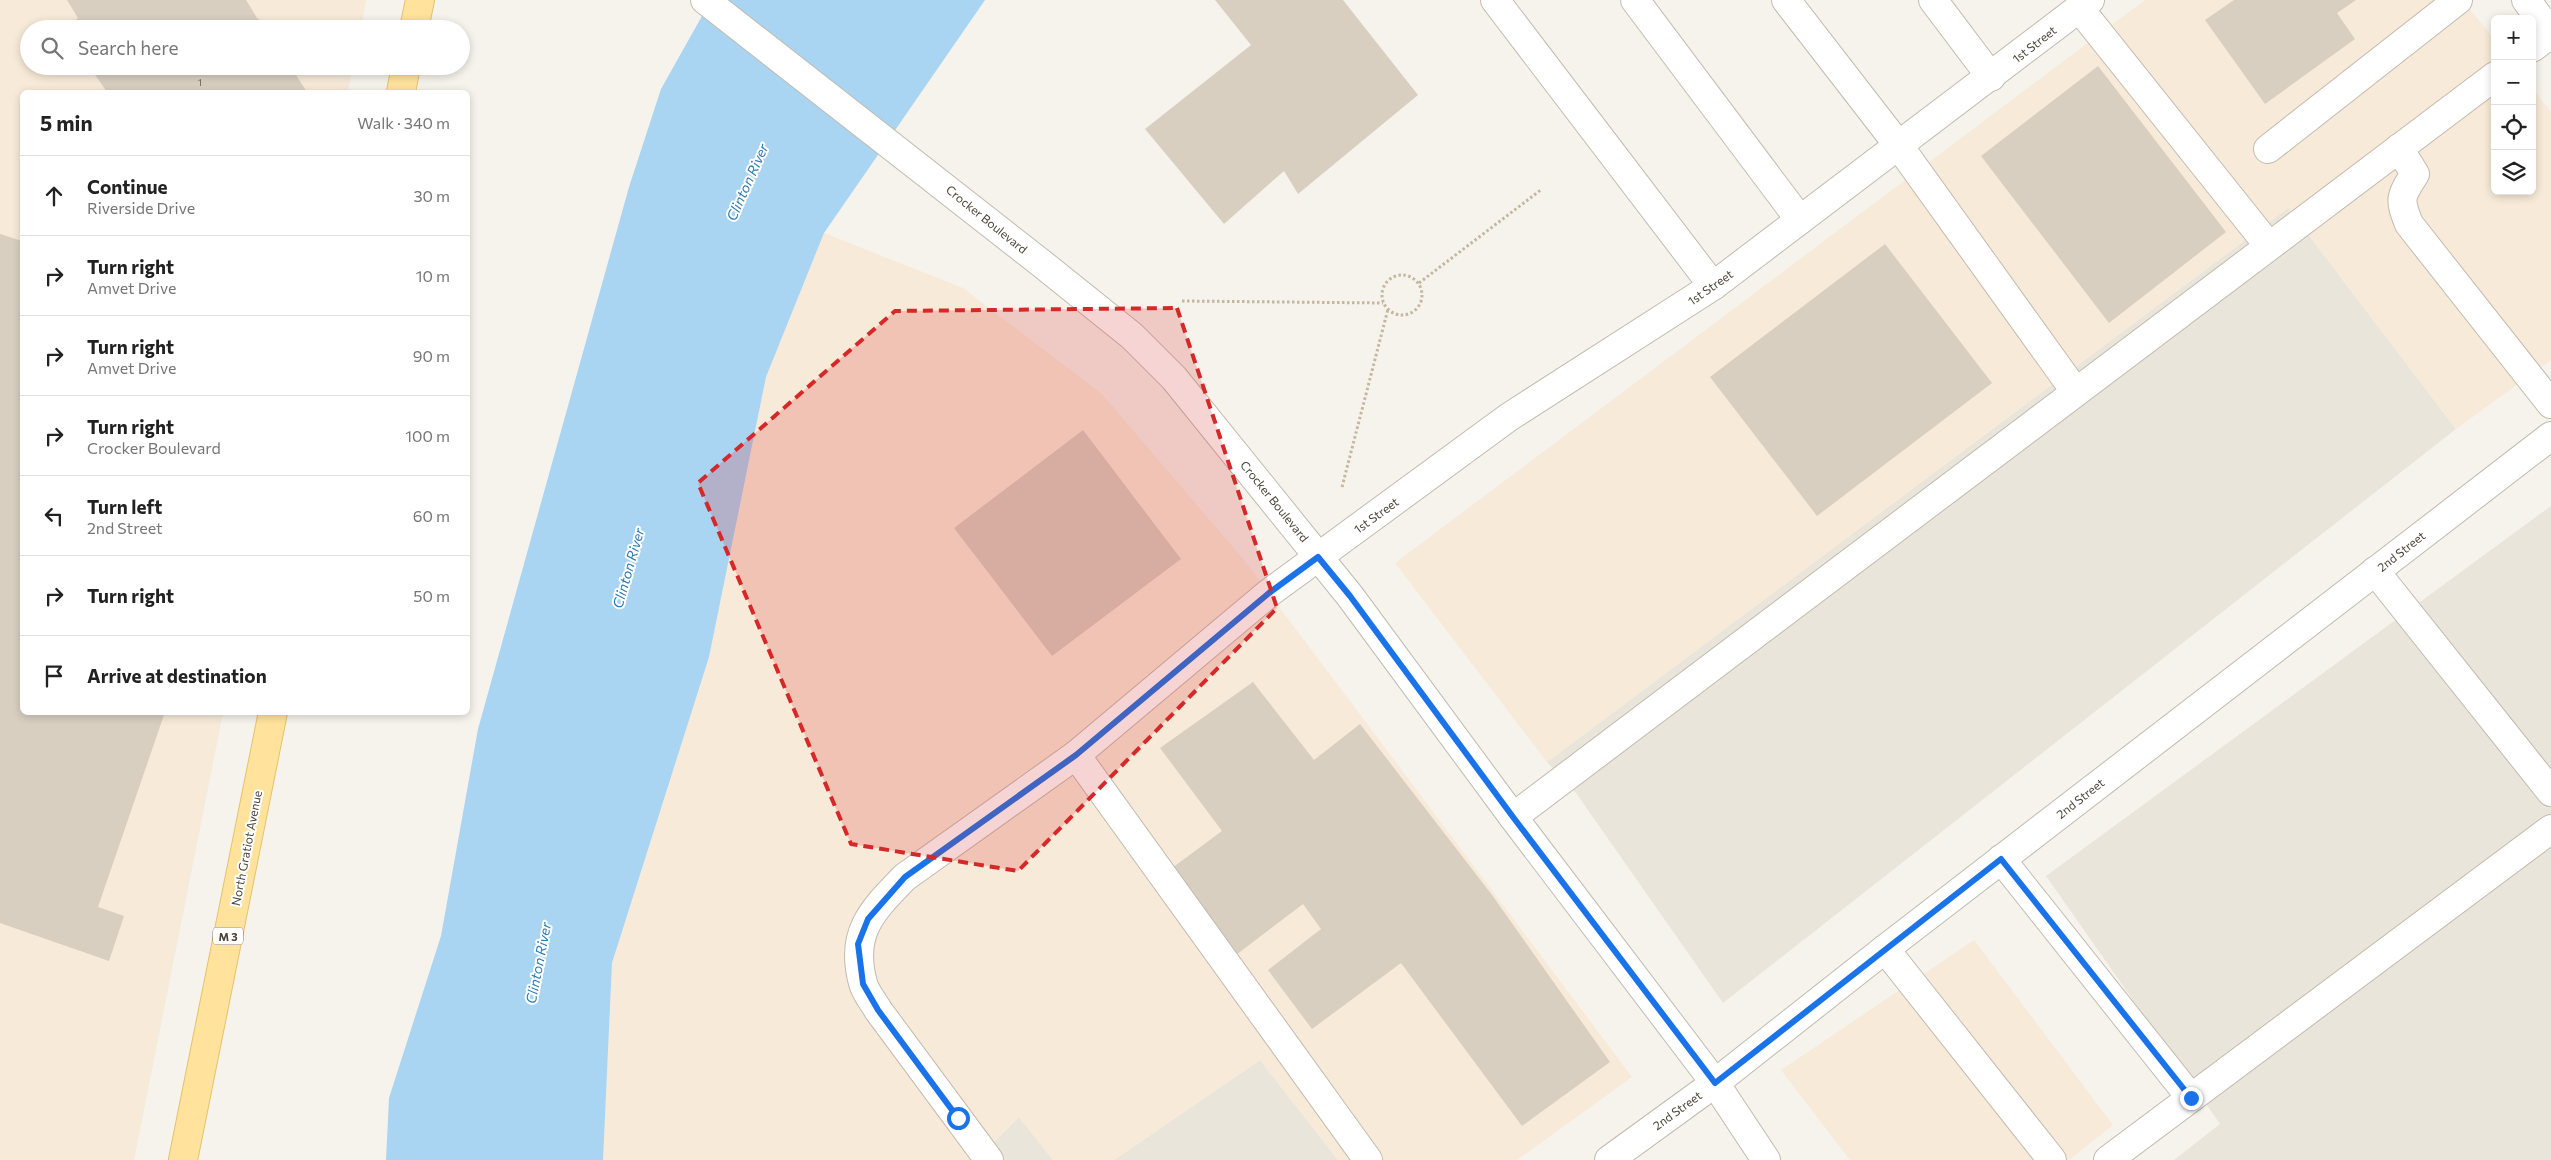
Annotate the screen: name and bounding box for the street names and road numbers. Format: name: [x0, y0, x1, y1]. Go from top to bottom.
street label: 1st Street: [2009, 23, 2059, 65]
street label: Crocker Boulevard: [944, 182, 1030, 256]
street label: 1st Street: [1685, 266, 1735, 308]
street label: Crocker Boulevard: [1238, 458, 1312, 544]
street label: 1st Street: [1351, 494, 1401, 536]
street label: 2nd Street: [2374, 528, 2428, 574]
street label: 2nd Street: [2053, 775, 2107, 821]
street label: North Gratiot Avenue: [228, 789, 264, 907]
road number: M 3: [213, 928, 243, 944]
street label: 2nd Street: [1650, 1088, 1704, 1132]

